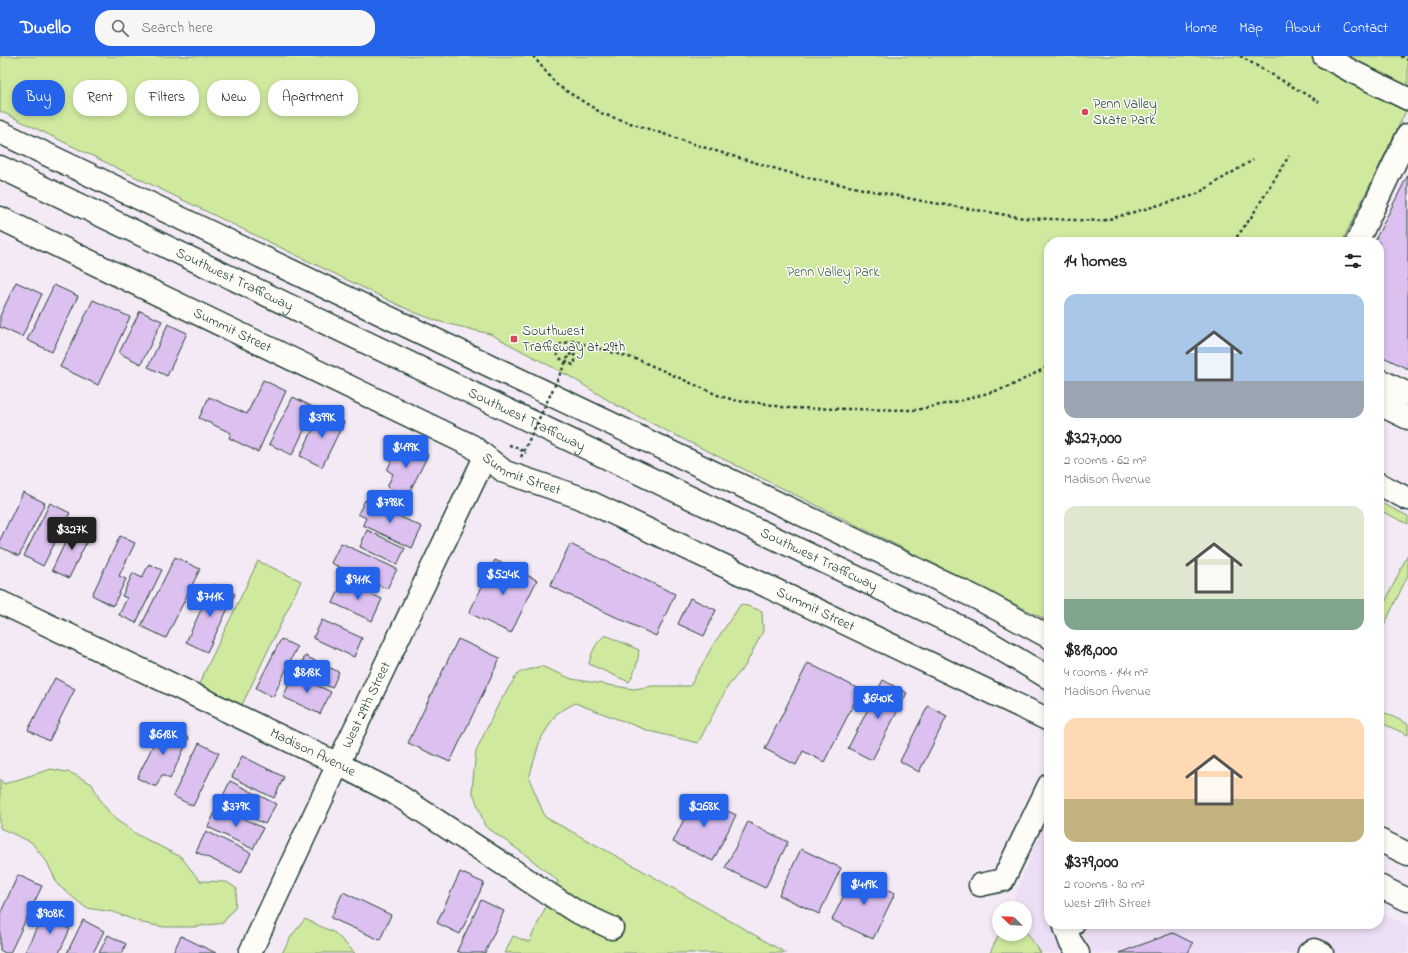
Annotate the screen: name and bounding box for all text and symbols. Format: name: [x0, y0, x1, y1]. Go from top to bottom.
search box: [95, 10, 375, 46]
text: Dwello: [20, 15, 71, 42]
icon: search: [109, 17, 131, 39]
text: Search here: [141, 17, 213, 39]
text: Home: [1185, 18, 1217, 39]
text: Map: [1239, 18, 1263, 39]
text: About: [1285, 18, 1321, 39]
text: Contact: [1343, 18, 1388, 39]
chip: Buy: [12, 80, 65, 116]
chip: Rent: [73, 80, 127, 116]
chip: Filters: [135, 80, 199, 116]
chip: New: [207, 80, 260, 116]
chip: Apartment: [268, 80, 358, 116]
place label: Penn Valley Skate Park: [1093, 94, 1157, 131]
marker: Penn Valley Skate Park: [1080, 107, 1090, 117]
street label: Southwest Trafficway: [172, 242, 297, 317]
text: 14 homes: [1064, 249, 1127, 274]
icon: filters: [1342, 250, 1364, 272]
park label: Penn Valley Park: [787, 262, 880, 284]
street label: Summit Street: [190, 302, 275, 358]
icon: home: [1178, 320, 1250, 392]
place label: Southwest Trafficway at 29th: [522, 321, 625, 359]
marker: Southwest Trafficway at 29th: [509, 334, 519, 344]
street label: Southwest Trafficway: [464, 382, 589, 457]
pin: $399K: [294, 405, 350, 439]
text: $399K: [308, 408, 336, 427]
text: $327,000: [1064, 426, 1122, 451]
pin: $499K: [378, 435, 434, 469]
text: $499K: [392, 438, 420, 457]
street label: Summit Street: [478, 447, 564, 501]
text: 2 rooms · 62 m²: [1064, 451, 1147, 470]
text: Madison Avenue: [1064, 470, 1150, 489]
pin: $798K: [362, 490, 418, 524]
text: $798K: [376, 493, 404, 512]
pin: $327K: [44, 517, 100, 551]
text: $327K: [56, 520, 88, 539]
street label: Southwest Trafficway: [757, 522, 881, 597]
icon: home: [1178, 532, 1250, 604]
pin: $524K: [475, 562, 531, 596]
text: $524K: [486, 565, 520, 584]
pin: $911K: [330, 567, 386, 601]
text: $911K: [345, 570, 371, 589]
street label: Summit Street: [773, 582, 859, 637]
pin: $711K: [182, 584, 238, 618]
text: $711K: [196, 587, 224, 606]
text: $818,000: [1064, 638, 1117, 663]
street label: West 29th Street: [337, 658, 396, 752]
pin: $818K: [279, 660, 335, 694]
text: $818K: [293, 663, 321, 682]
text: 4 rooms · 144 m²: [1064, 663, 1148, 682]
text: Madison Avenue: [1064, 682, 1150, 701]
pin: $640K: [850, 686, 906, 720]
text: $640K: [863, 689, 893, 708]
pin: $618K: [135, 722, 191, 756]
street label: Madison Avenue: [266, 722, 360, 782]
text: $618K: [149, 725, 177, 744]
icon: home: [1178, 744, 1250, 816]
pin: $379K: [208, 794, 264, 828]
pin: $268K: [676, 794, 732, 828]
text: $379K: [222, 797, 250, 816]
text: $268K: [688, 797, 720, 816]
text: $379,000: [1064, 850, 1118, 875]
pin: $419K: [836, 872, 892, 906]
text: $419K: [850, 875, 878, 894]
text: 2 rooms · 80 m²: [1064, 875, 1145, 894]
text: West 29th Street: [1064, 894, 1151, 913]
pin: $908K: [22, 901, 78, 935]
north arrow: [992, 901, 1032, 941]
map controls: [992, 901, 1032, 941]
text: $908K: [36, 904, 64, 923]

